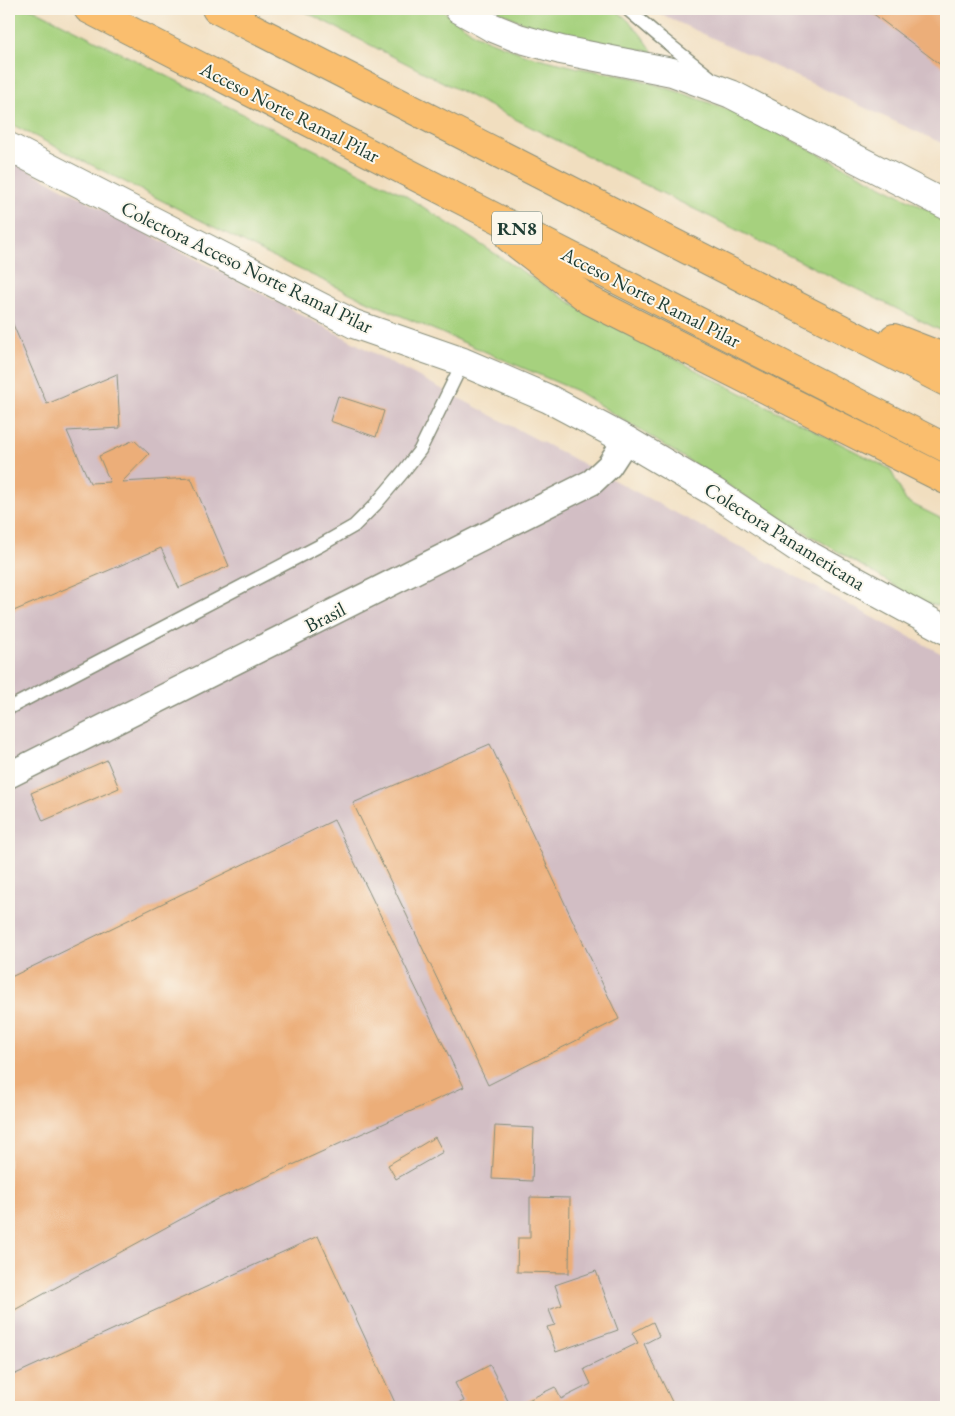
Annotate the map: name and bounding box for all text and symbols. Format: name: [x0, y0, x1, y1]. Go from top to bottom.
street label: Acceso Norte Ramal Pilar: [195, 55, 384, 169]
street label: Colectora Acceso Norte Ramal Pilar: [117, 195, 378, 340]
road number: RN8: [492, 212, 542, 244]
street label: Acceso Norte Ramal Pilar: [556, 240, 745, 354]
street label: Colectora Panamericana: [700, 476, 870, 596]
street label: Brasil: [300, 596, 350, 638]

